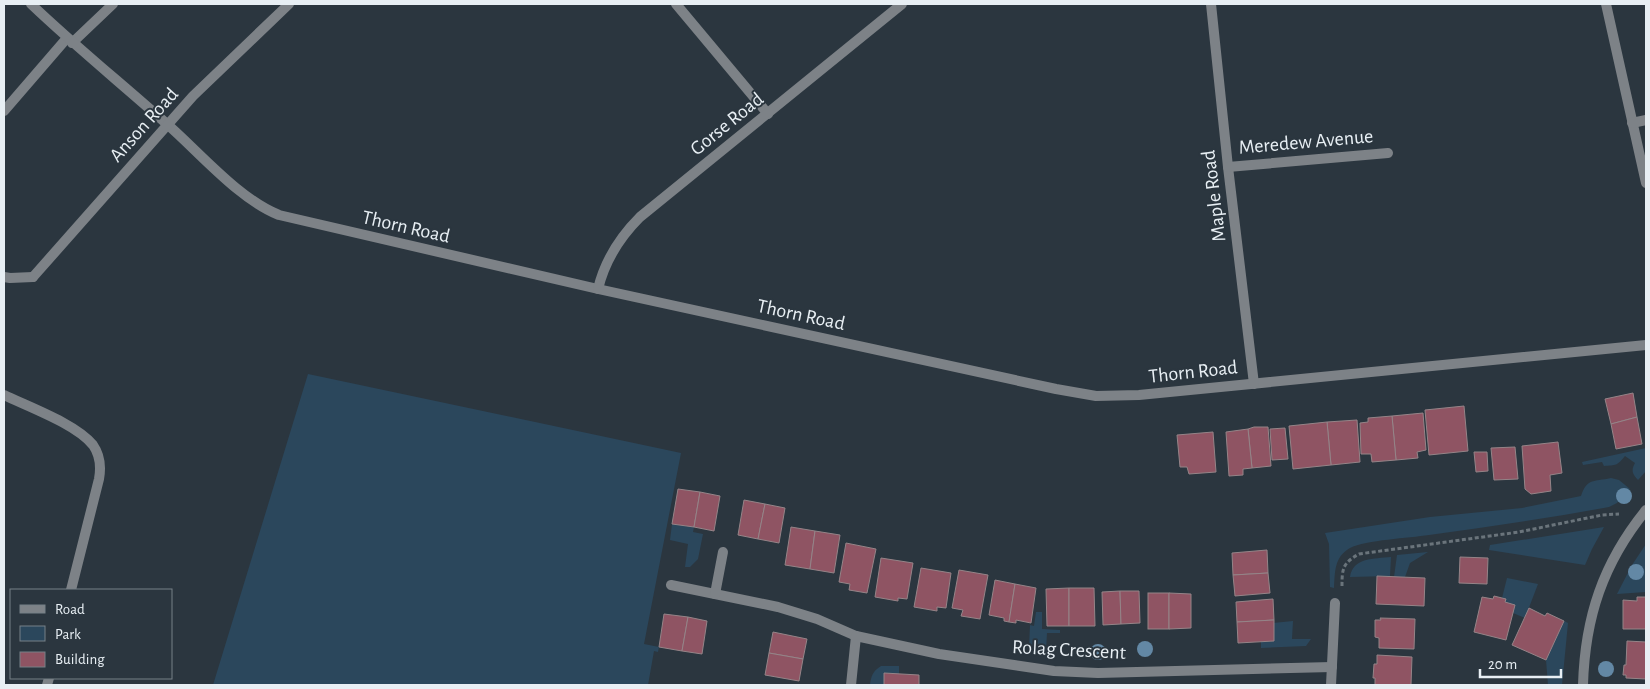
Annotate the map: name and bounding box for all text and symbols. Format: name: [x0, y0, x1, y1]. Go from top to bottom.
street label: Anson Road: [106, 84, 182, 166]
street label: Gorse Road: [687, 89, 767, 159]
street label: Meredew Avenue: [1238, 126, 1374, 158]
street label: Maple Road: [1198, 149, 1230, 243]
street label: Thorn Road: [360, 207, 452, 247]
street label: Thorn Road: [755, 296, 847, 334]
street label: Thorn Road: [1147, 357, 1239, 387]
legend: [10, 589, 172, 679]
text: Road: [55, 602, 85, 617]
text: Park: [55, 627, 81, 642]
street label: Rolag Crescent: [1012, 637, 1127, 663]
scale bar: [1480, 646, 1561, 678]
text: Building: [55, 652, 105, 667]
text: 20 m: [1488, 657, 1517, 672]

